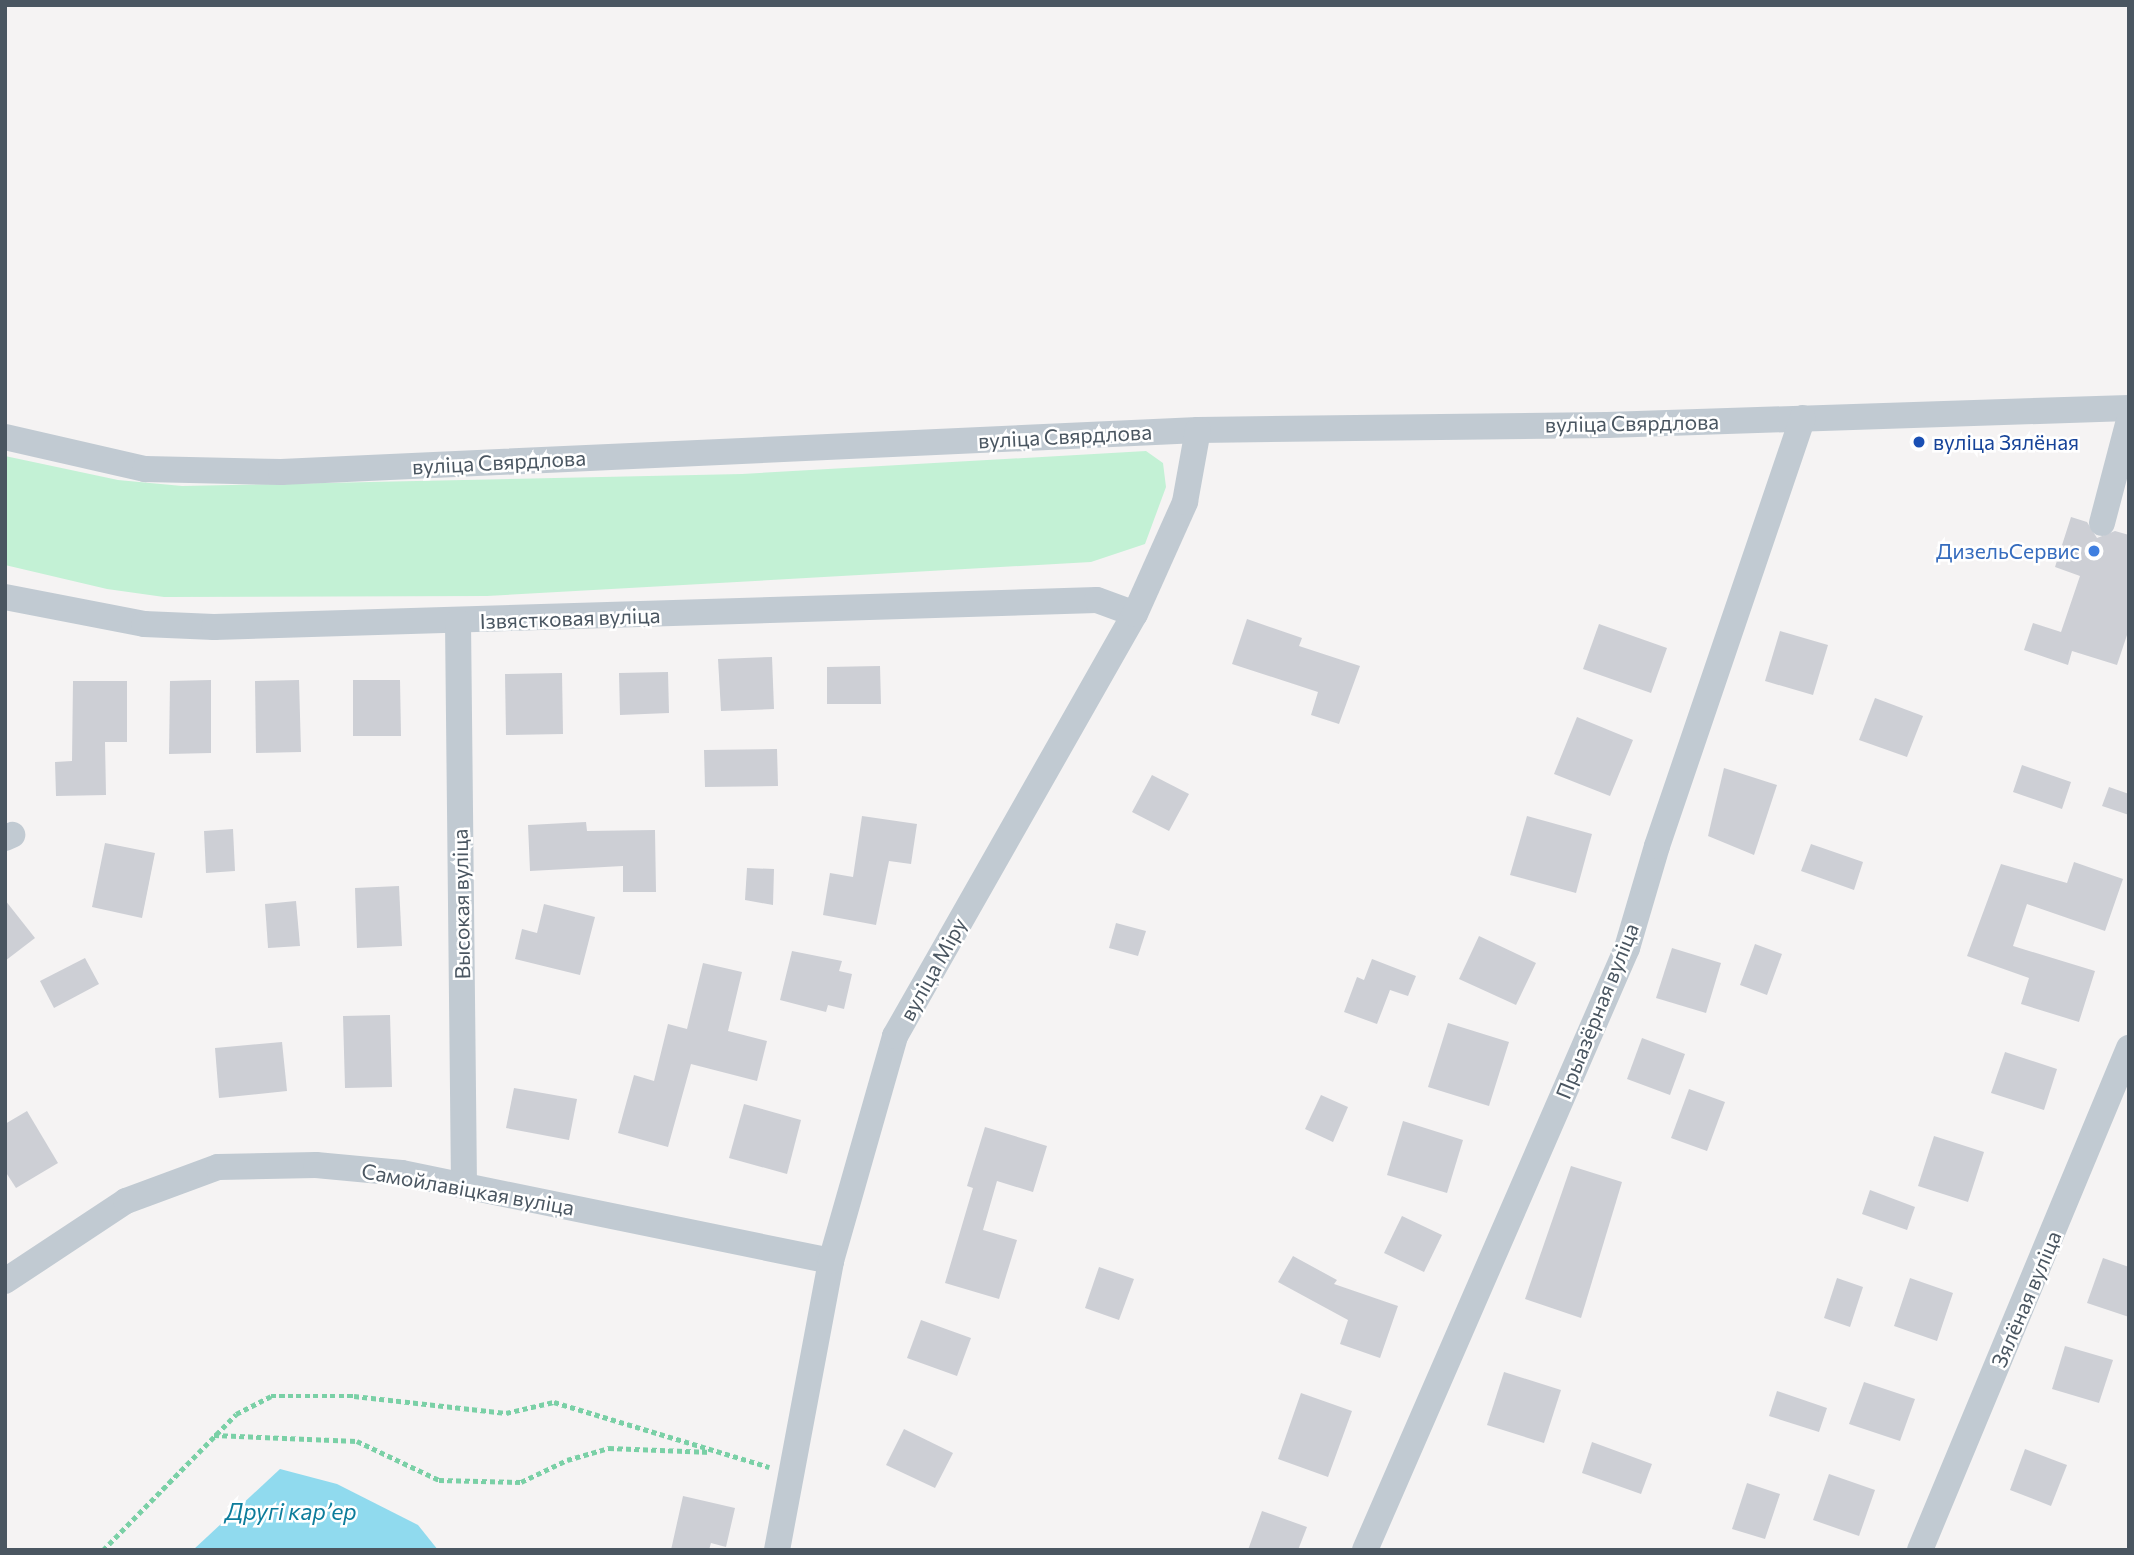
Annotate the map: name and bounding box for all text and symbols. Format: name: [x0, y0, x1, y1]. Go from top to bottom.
street label: вуліца Свярдлова: [1545, 409, 1719, 437]
street label: вуліца Свярдлова: [977, 419, 1153, 453]
place label: вуліца Зялёная: [1933, 429, 2079, 455]
marker: вуліца Зялёная: [1911, 434, 1927, 450]
street label: вуліца Свярдлова: [411, 445, 587, 479]
place label: ДизельСервис: [1936, 538, 2080, 564]
marker: ДизельСервис: [2086, 543, 2102, 559]
street label: Ізвястковая вуліца: [479, 602, 661, 634]
street label: Высокая вуліца: [447, 828, 475, 980]
street label: вуліца Міру: [894, 913, 972, 1025]
street label: Прыазёрная вуліца: [1550, 919, 1644, 1103]
street label: Самойлавіцкая вуліца: [360, 1158, 576, 1220]
street label: Зялёная вуліца: [1986, 1227, 2066, 1371]
water label: Другі карʼер: [225, 1497, 357, 1525]

